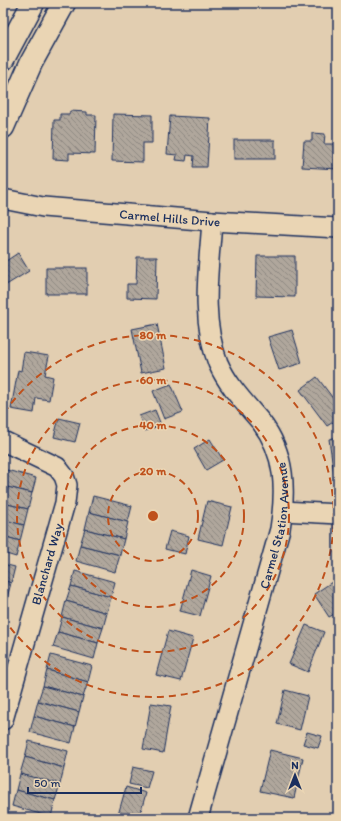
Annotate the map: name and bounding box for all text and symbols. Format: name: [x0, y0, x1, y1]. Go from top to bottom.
street label: Carmel Hills Drive: [119, 206, 221, 229]
text: 80 m: [140, 328, 167, 342]
text: 60 m: [140, 373, 167, 387]
text: 40 m: [139, 418, 168, 432]
street label: Carmel Station Avenue: [256, 461, 291, 590]
text: 20 m: [140, 464, 167, 478]
centre of rings: [146, 509, 160, 523]
street label: Blanchard Way: [28, 521, 66, 607]
north arrow: [275, 755, 315, 795]
text: N: [291, 759, 299, 772]
scale bar: [28, 769, 141, 795]
text: 50 m: [34, 776, 60, 790]

